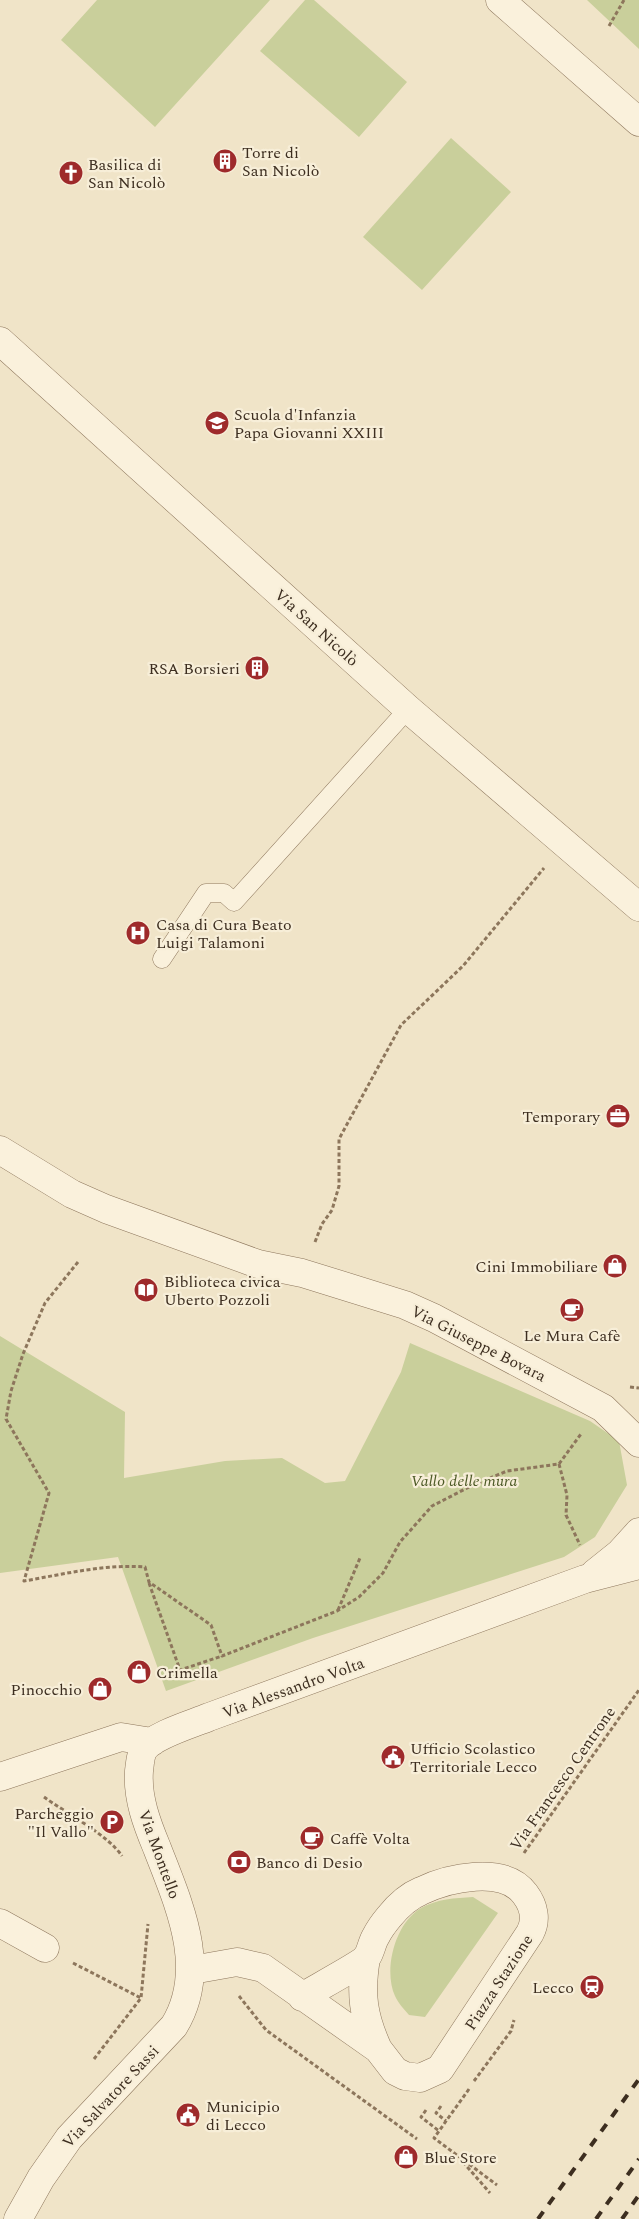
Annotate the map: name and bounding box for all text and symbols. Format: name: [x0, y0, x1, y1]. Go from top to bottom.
place label: Torre di San Nicolò: [242, 141, 319, 183]
building icon: Torre di San Nicolò: [212, 148, 238, 174]
place label: Basilica di San Nicolò: [88, 153, 165, 195]
church icon: Basilica di San Nicolò: [58, 160, 84, 186]
place label: Scuola d'Infanzia Papa Giovanni XXIII: [234, 403, 384, 445]
school or university icon: Scuola d'Infanzia Papa Giovanni XXIII: [204, 410, 230, 436]
street label: Via San Nicolò: [269, 583, 364, 672]
building icon: RSA Borsieri: [244, 655, 270, 681]
place label: RSA Borsieri: [148, 657, 240, 681]
place label: Casa di Cura Beato Luigi Talamoni: [156, 913, 292, 955]
hospital icon: Casa di Cura Beato Luigi Talamoni: [125, 920, 151, 946]
office icon: Temporary: [605, 1103, 631, 1129]
place label: Temporary: [522, 1105, 601, 1129]
shop icon: Cini Immobiliare: [602, 1253, 628, 1279]
place label: Cini Immobiliare: [475, 1255, 598, 1279]
place label: Biblioteca civica Uberto Pozzoli: [164, 1270, 281, 1312]
library icon: Biblioteca civica Uberto Pozzoli: [133, 1277, 159, 1303]
cafe icon: Le Mura Cafè: [559, 1297, 585, 1323]
street label: Via Giuseppe Bovara: [407, 1299, 550, 1388]
place label: Le Mura Cafè: [523, 1324, 621, 1348]
park label: Vallo delle mura: [411, 1469, 517, 1493]
street label: Via Alessandro Volta: [219, 1651, 368, 1725]
shop icon: Crimella: [126, 1659, 152, 1685]
place label: Crimella: [156, 1661, 218, 1685]
shop icon: Pinocchio: [87, 1676, 113, 1702]
place label: Pinocchio: [11, 1678, 82, 1702]
street label: Via Francesco Centrone: [504, 1702, 622, 1855]
place label: Ufficio Scolastico Territoriale Lecco: [410, 1737, 537, 1779]
public building icon: Ufficio Scolastico Territoriale Lecco: [380, 1744, 406, 1770]
place label: Parcheggio "Il Vallo": [14, 1802, 94, 1844]
street label: Via Montello: [132, 1806, 186, 1902]
parking icon: Parcheggio "Il Vallo": [99, 1809, 125, 1835]
cafe icon: Caffè Volta: [299, 1825, 325, 1851]
place label: Caffè Volta: [330, 1827, 410, 1851]
bank icon: Banco di Desio: [226, 1849, 252, 1875]
place label: Banco di Desio: [256, 1851, 363, 1875]
street label: Piazza Stazione: [459, 1930, 539, 2035]
station icon: Lecco: [579, 1974, 605, 2000]
place label: Lecco: [532, 1976, 574, 2000]
street label: Via Salvatore Sassi: [57, 2040, 165, 2154]
place label: Municipio di Lecco: [206, 2095, 280, 2137]
public building icon: Municipio di Lecco: [175, 2102, 201, 2128]
shop icon: Blue Store: [393, 2144, 419, 2170]
place label: Blue Store: [424, 2146, 497, 2170]

